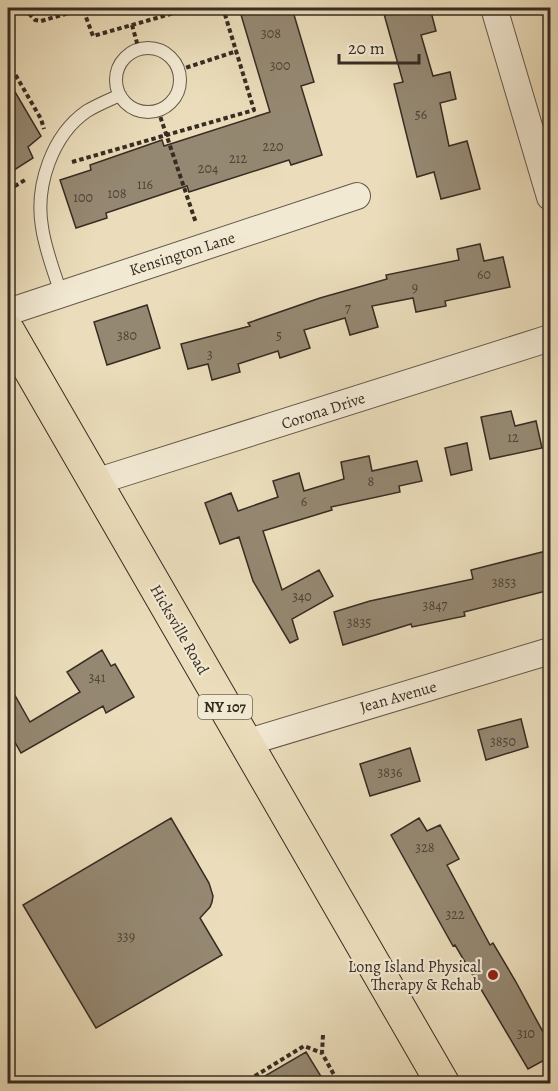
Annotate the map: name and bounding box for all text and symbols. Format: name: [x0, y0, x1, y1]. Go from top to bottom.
house number: 308: [261, 24, 281, 43]
scale bar: [339, 27, 418, 65]
text: 20 m: [348, 36, 385, 60]
house number: 300: [270, 56, 290, 75]
house number: 56: [415, 105, 427, 124]
house number: 220: [263, 137, 283, 156]
house number: 212: [229, 149, 247, 168]
house number: 204: [198, 159, 218, 178]
house number: 116: [137, 175, 153, 194]
house number: 108: [107, 184, 127, 203]
house number: 100: [73, 188, 93, 207]
street label: Kensington Lane: [127, 227, 238, 281]
house number: 60: [477, 265, 491, 284]
house number: 9: [412, 278, 418, 297]
house number: 7: [345, 299, 351, 318]
house number: 380: [117, 326, 137, 345]
house number: 5: [276, 326, 282, 345]
house number: 3: [207, 345, 213, 364]
street label: Corona Drive: [279, 387, 368, 435]
house number: 12: [507, 428, 519, 447]
house number: 8: [368, 472, 375, 491]
house number: 6: [301, 492, 307, 511]
house number: 3853: [492, 573, 516, 592]
street label: Hicksville Road: [144, 580, 214, 679]
house number: 340: [292, 587, 312, 606]
house number: 3847: [423, 596, 448, 615]
house number: 3835: [347, 613, 371, 632]
house number: 341: [89, 668, 106, 687]
street label: Jean Avenue: [357, 676, 439, 718]
road number: NY 107: [198, 695, 252, 719]
house number: 3850: [490, 732, 516, 751]
house number: 3836: [378, 763, 402, 782]
house number: 328: [415, 838, 435, 857]
house number: 322: [445, 905, 465, 924]
house number: 339: [117, 927, 135, 946]
place label: Long Island Physical Therapy & Rehab: [348, 956, 481, 996]
marker: Long Island Physical Therapy & Rehab: [486, 968, 500, 982]
house number: 310: [517, 1024, 535, 1043]

